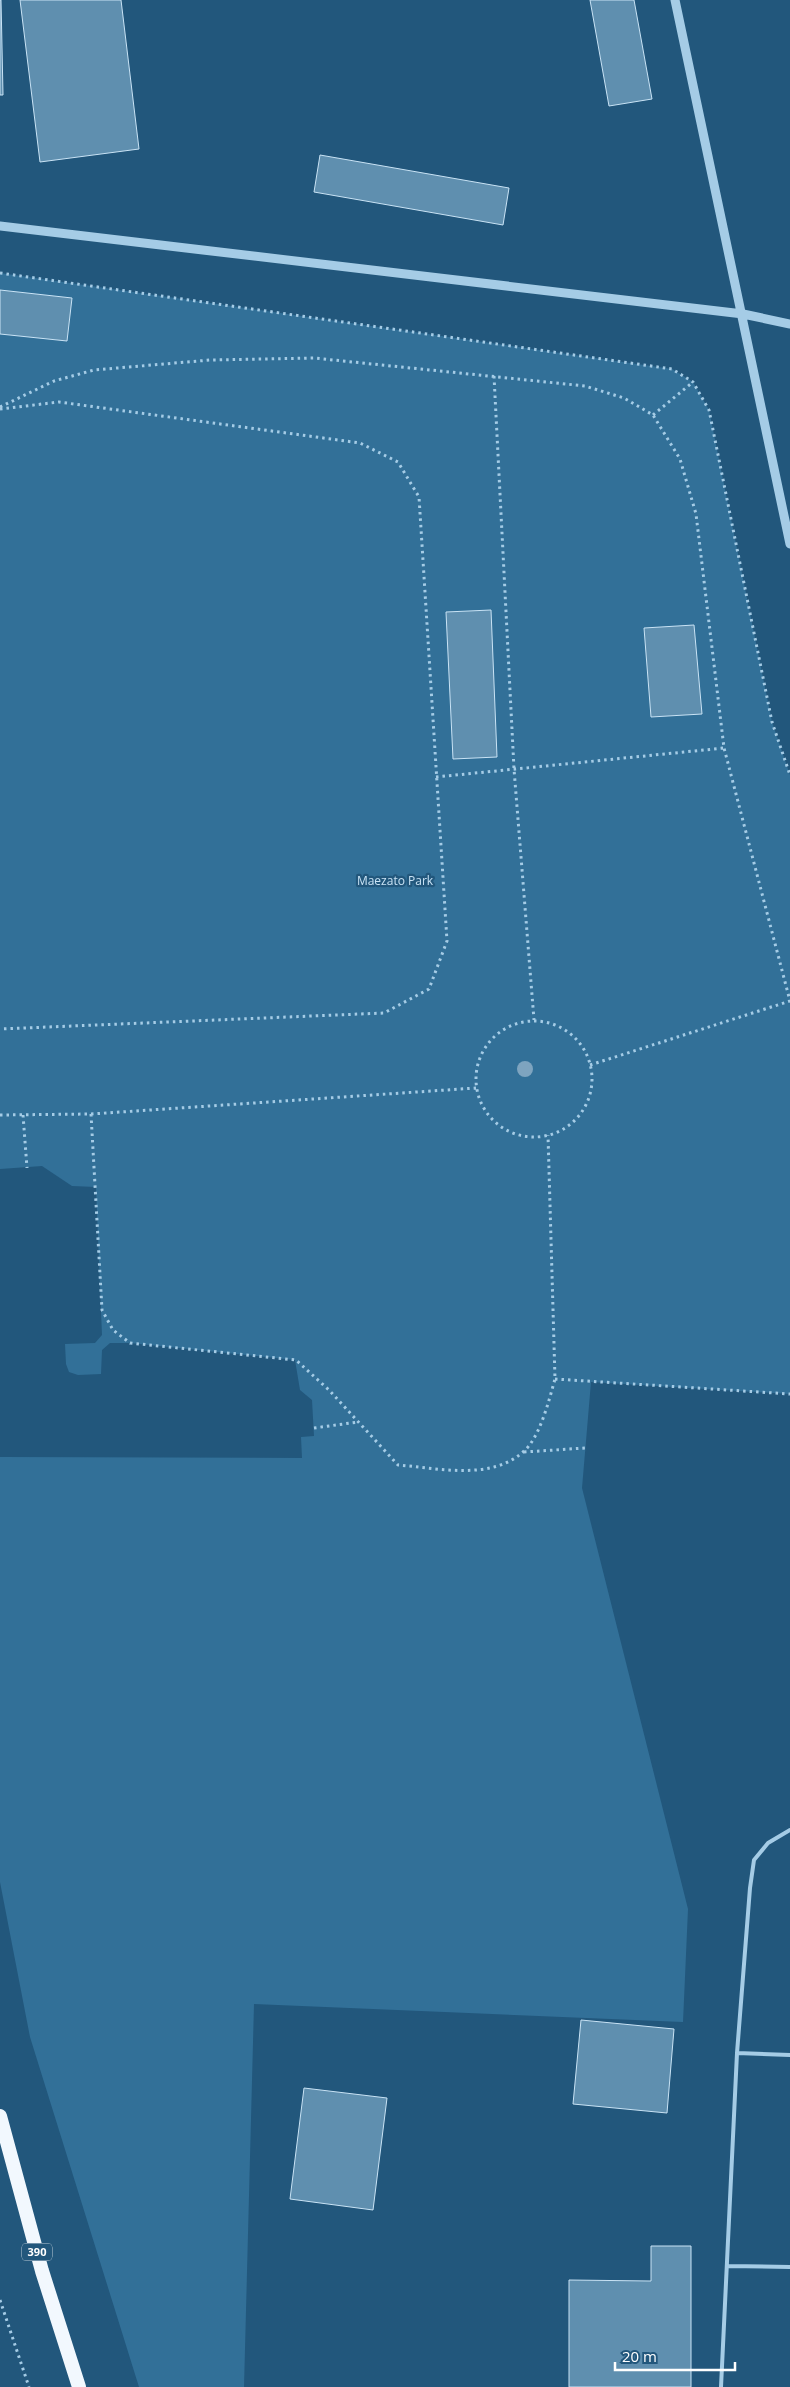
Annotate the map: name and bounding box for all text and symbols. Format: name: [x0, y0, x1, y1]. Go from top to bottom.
park label: Maezato Park: [357, 872, 434, 889]
road number: 390: [22, 2244, 52, 2260]
scale bar: [615, 2340, 735, 2372]
text: 20 m: [622, 2346, 657, 2366]

